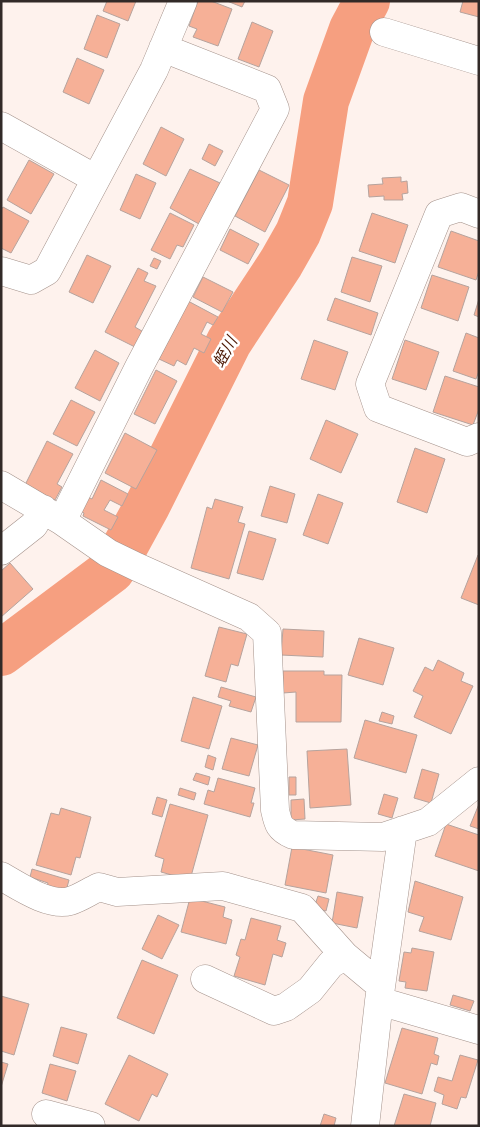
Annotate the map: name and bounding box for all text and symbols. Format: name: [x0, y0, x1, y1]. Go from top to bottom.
water label: 蛭川: [209, 332, 242, 371]

